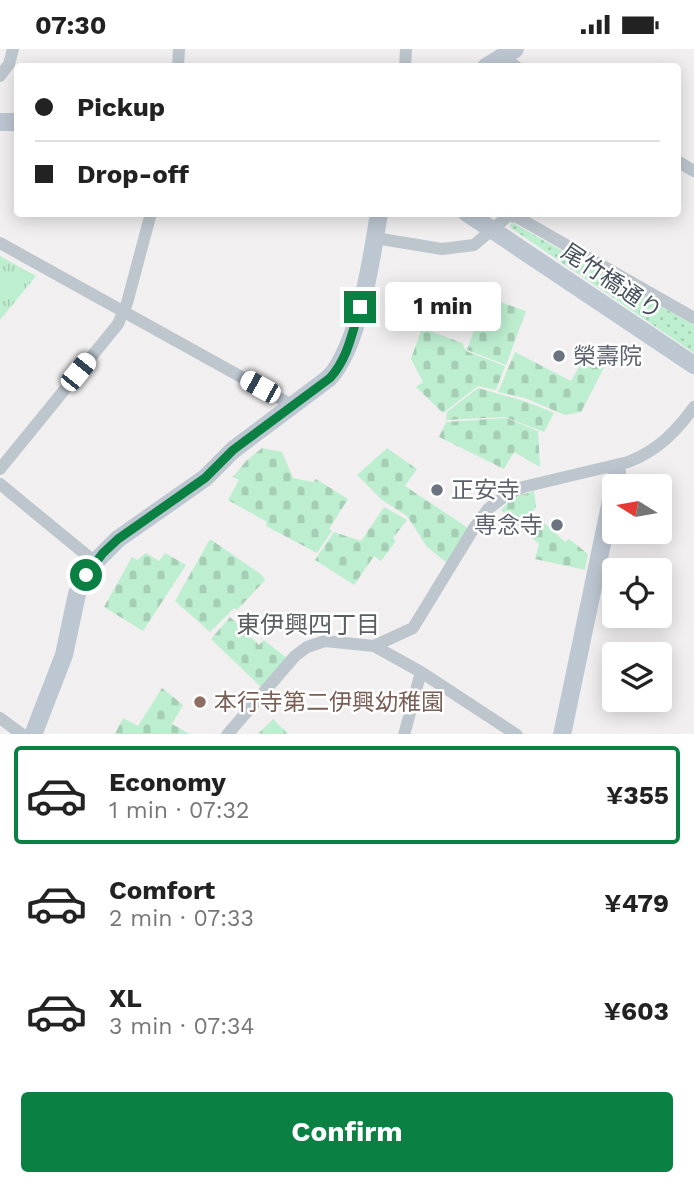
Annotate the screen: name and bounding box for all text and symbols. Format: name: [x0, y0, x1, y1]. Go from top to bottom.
text: 07:30: [35, 10, 106, 40]
text: Pickup: [77, 92, 165, 122]
text: Drop-off: [77, 159, 189, 189]
street label: 尾竹橋通り: [557, 238, 667, 325]
callout: 1 min: [384, 282, 500, 331]
route end: [344, 291, 376, 323]
text: 1 min: [413, 293, 473, 320]
place label: 榮壽院: [573, 343, 642, 370]
marker: 榮壽院: [551, 348, 567, 364]
car: [57, 349, 100, 395]
car: [237, 368, 284, 406]
north arrow: [602, 474, 672, 544]
map controls: [602, 474, 672, 712]
place label: 正安寺: [451, 477, 520, 504]
marker: 正安寺: [429, 482, 445, 498]
place label: 専念寺: [474, 512, 543, 539]
marker: 専念寺: [549, 517, 565, 533]
button: locate: [602, 558, 672, 628]
route start: [70, 559, 102, 591]
district label: 東伊興四丁目: [236, 611, 380, 639]
button: layers: [602, 642, 672, 712]
place label: 本行寺第二伊興幼稚園: [214, 689, 444, 716]
marker: 本行寺第二伊興幼稚園: [192, 694, 208, 710]
icon: car: [25, 764, 88, 827]
text: Economy: [109, 767, 226, 797]
text: ¥355: [606, 780, 669, 810]
text: 1 min · 07:32: [109, 797, 249, 824]
icon: car: [25, 872, 88, 935]
text: Comfort: [109, 875, 215, 905]
text: ¥479: [604, 888, 669, 918]
text: 2 min · 07:33: [109, 905, 254, 932]
icon: car: [25, 980, 88, 1043]
text: XL: [109, 983, 142, 1013]
text: ¥603: [604, 996, 669, 1026]
text: 3 min · 07:34: [109, 1013, 254, 1040]
button: Confirm: [21, 1092, 673, 1172]

